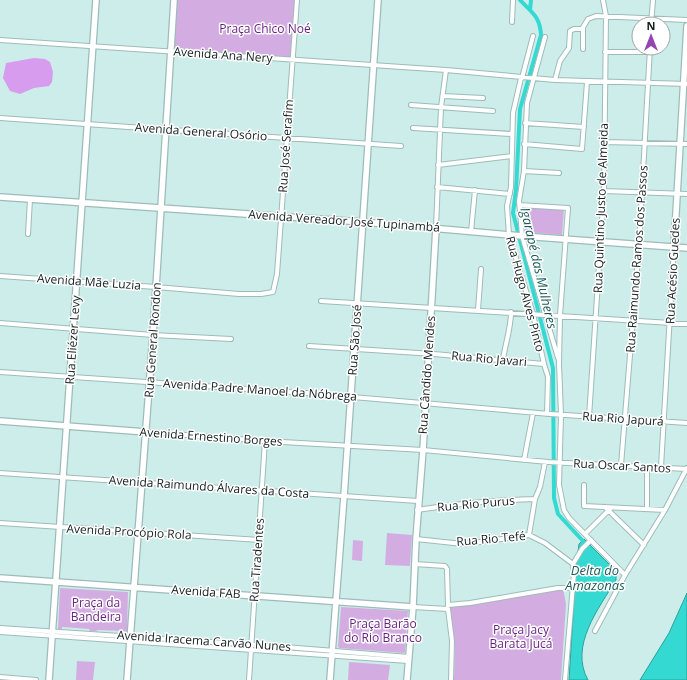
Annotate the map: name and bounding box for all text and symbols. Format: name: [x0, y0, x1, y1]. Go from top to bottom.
north arrow: [631, 16, 671, 56]
text: N: [647, 18, 655, 33]
park label: Praça Chico Noé: [219, 20, 311, 37]
street label: Avenida Ana Nery: [173, 43, 274, 67]
street label: Rua José Serafim: [274, 99, 297, 193]
street label: Avenida General Osório: [134, 118, 268, 145]
street label: Rua Quintino Justo de Almeida: [589, 123, 612, 293]
street label: Rua Raimundo Ramos dos Passos: [621, 164, 652, 353]
street label: Avenida Vereador José Tupinambá: [248, 205, 440, 236]
water label: Igarapé das Mulheres: [516, 205, 562, 331]
street label: Rua Acésio Guedes: [661, 217, 684, 325]
street label: Rua Hugo Alves Pinto: [502, 234, 549, 353]
street label: Avenida Mãe Luzia: [37, 269, 142, 294]
street label: Rua General Rondon: [140, 282, 165, 398]
street label: Rua Eliézer Levy: [61, 294, 84, 385]
street label: Rua São José: [344, 304, 365, 376]
street label: Rua Cândido Mendes: [414, 315, 439, 435]
street label: Rua Rio Javari: [451, 347, 528, 370]
street label: Avenida Padre Manoel da Nóbrega: [163, 374, 358, 405]
street label: Rua Rio Japurá: [582, 407, 664, 430]
street label: Avenida Ernestino Borges: [139, 423, 283, 450]
street label: Rua Oscar Santos: [573, 454, 672, 477]
street label: Avenida Raimundo Álvares da Costa: [108, 471, 310, 502]
street label: Rua Rio Purus: [436, 492, 516, 515]
street label: Rua Tiradentes: [245, 517, 268, 602]
street label: Avenida Procópio Rola: [66, 520, 192, 543]
street label: Rua Rio Tefé: [456, 527, 527, 550]
water label: Delta do Amazonas: [564, 561, 625, 594]
street label: Avenida FAB: [171, 581, 241, 602]
park label: Praça da Bandeira: [71, 594, 121, 625]
park label: Praça Barão do Rio Branco: [344, 615, 422, 646]
park label: Praça Jacy Barata Jucá: [489, 621, 553, 652]
street label: Avenida Iracema Carvão Nunes: [116, 626, 292, 655]

